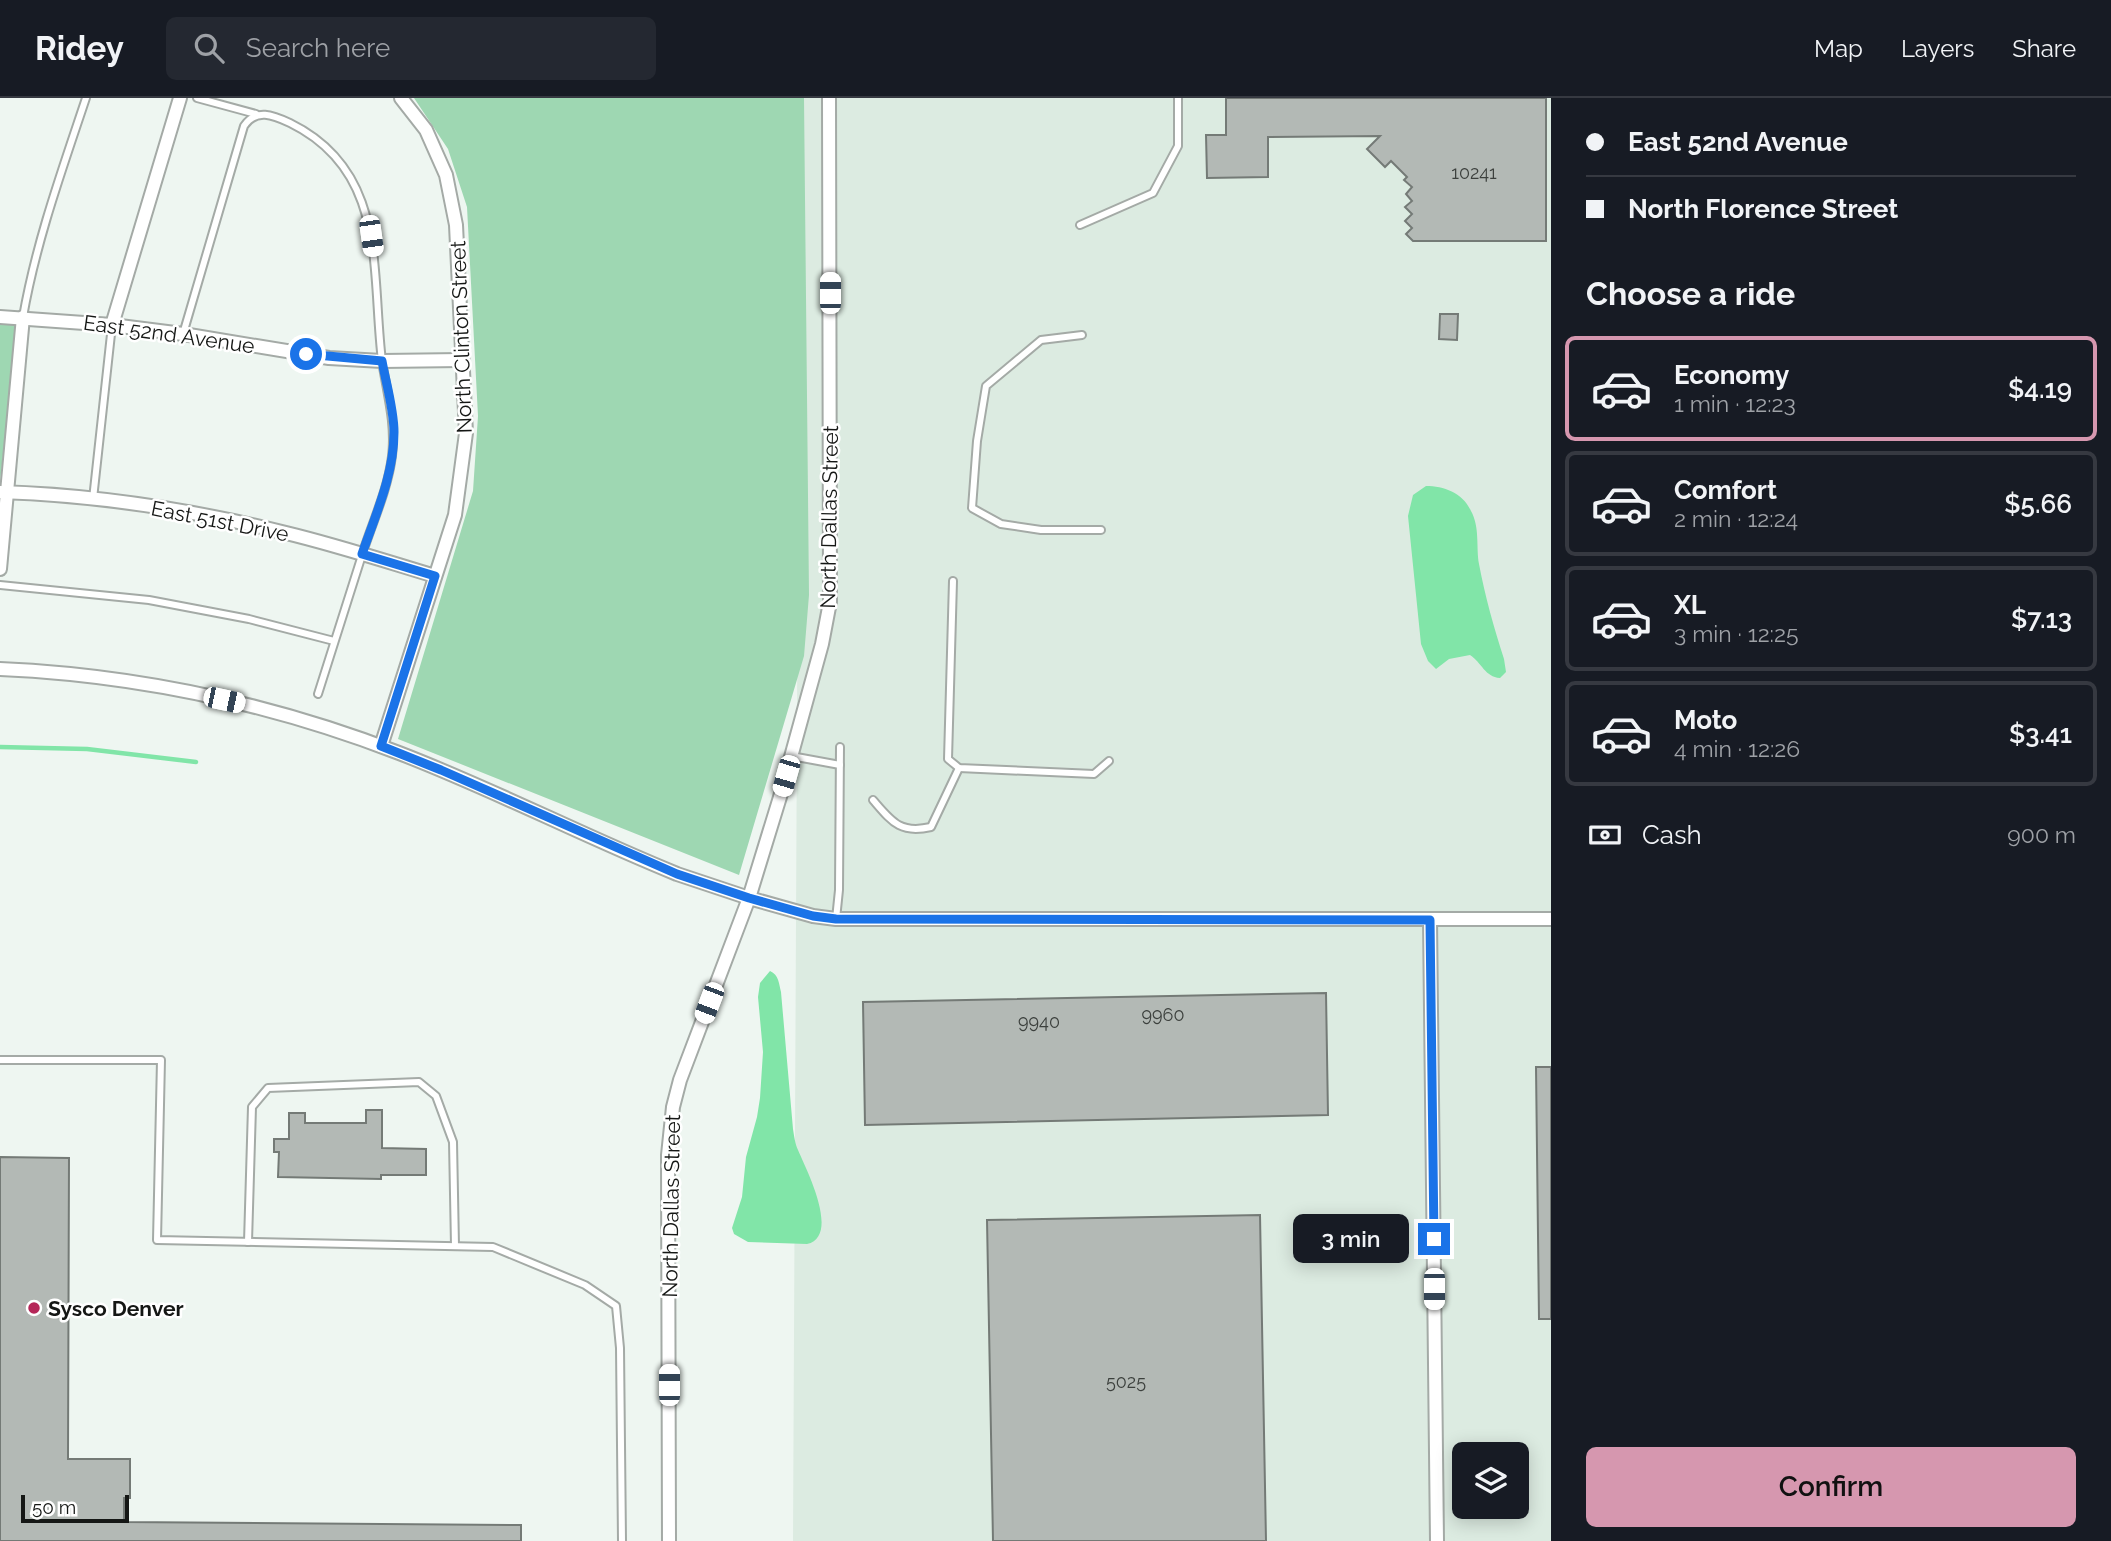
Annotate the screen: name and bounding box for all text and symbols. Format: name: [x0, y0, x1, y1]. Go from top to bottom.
search box: [166, 17, 656, 80]
text: Ridey: [35, 29, 124, 68]
icon: search: [190, 29, 228, 67]
text: Search here: [246, 33, 390, 63]
text: Map: [1814, 34, 1863, 63]
text: Layers: [1901, 34, 1974, 63]
text: Share: [2012, 34, 2076, 63]
text: East 52nd Avenue: [1628, 127, 1848, 157]
house number: 10241: [1451, 162, 1497, 183]
text: North Florence Street: [1628, 194, 1898, 224]
car: [358, 214, 385, 258]
street label: North Clinton Street: [445, 240, 477, 434]
car: [820, 272, 841, 314]
text: Choose a ride: [1586, 275, 1795, 312]
street label: East 52nd Avenue: [82, 310, 256, 358]
route start: [290, 338, 322, 370]
icon: car: [1590, 357, 1653, 420]
text: Economy: [1674, 360, 1789, 390]
text: $4.19: [2008, 374, 2072, 404]
text: 1 min · 12:23: [1674, 390, 1796, 417]
street label: North Dallas Street: [815, 425, 843, 609]
icon: car: [1590, 472, 1653, 535]
text: Comfort: [1674, 475, 1777, 505]
text: $5.66: [2004, 489, 2072, 519]
street label: East 51st Drive: [149, 495, 291, 547]
text: 2 min · 12:24: [1674, 505, 1798, 532]
icon: car: [1590, 587, 1653, 650]
text: XL: [1674, 590, 1706, 620]
text: $7.13: [2011, 604, 2072, 634]
text: 3 min · 12:25: [1674, 620, 1798, 647]
car: [202, 685, 247, 715]
icon: car: [1590, 702, 1653, 765]
text: Moto: [1674, 705, 1737, 735]
text: $3.41: [2009, 719, 2072, 749]
text: 4 min · 12:26: [1674, 735, 1800, 762]
car: [771, 753, 802, 799]
icon: cash: [1586, 816, 1624, 854]
text: Cash: [1642, 820, 1702, 850]
text: 900 m: [2007, 821, 2076, 848]
car: [692, 980, 727, 1026]
house number: 9960: [1142, 1004, 1184, 1025]
house number: 9940: [1018, 1011, 1060, 1032]
street label: North Dallas Street: [657, 1114, 685, 1298]
callout: 3 min: [1294, 1214, 1410, 1264]
route end: [1418, 1223, 1450, 1255]
text: 3 min: [1322, 1225, 1380, 1252]
car: [1424, 1268, 1445, 1310]
place label: Sysco Denver: [48, 1296, 184, 1321]
marker: Sysco Denver: [26, 1300, 42, 1316]
car: [659, 1364, 680, 1406]
house number: 5025: [1106, 1371, 1146, 1392]
map controls: [1452, 1442, 1529, 1519]
button: layers: [1452, 1442, 1529, 1519]
button: Confirm: [1586, 1447, 2076, 1527]
scale bar: [21, 1492, 130, 1524]
text: 50 m: [32, 1496, 76, 1518]

